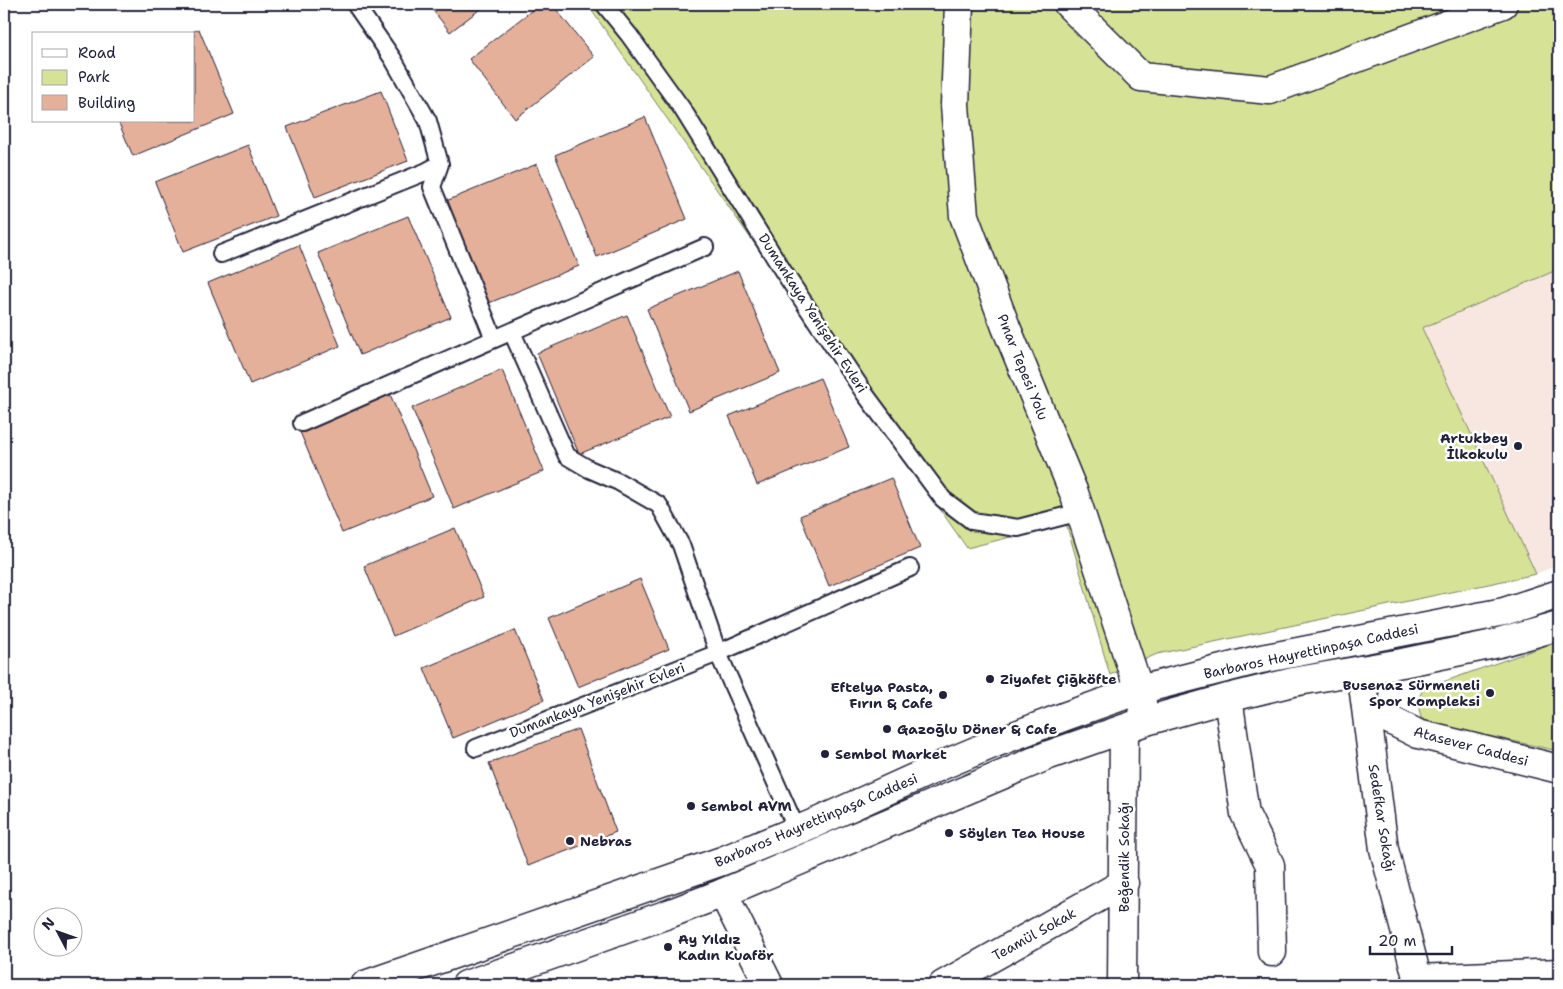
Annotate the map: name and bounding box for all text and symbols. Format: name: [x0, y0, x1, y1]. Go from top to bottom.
legend: [32, 32, 195, 122]
text: Road: [78, 43, 116, 63]
text: Park: [78, 67, 110, 87]
text: Building: [78, 93, 135, 113]
street label: Dumankaya Yenişehir Evleri: [755, 230, 871, 396]
street label: Pınar Tepesi Yolu: [993, 311, 1053, 423]
place label: Artukbey İlkokulu: [1440, 429, 1508, 463]
marker: Artukbey İlkokulu: [1512, 440, 1524, 452]
street label: Barbaros Hayrettinpaşa Caddesi: [1202, 619, 1420, 683]
street label: Dumankaya Yenişehir Evleri: [507, 658, 687, 742]
place label: Ziyafet Çiğköfte: [1000, 670, 1117, 688]
marker: Ziyafet Çiğköfte: [984, 673, 996, 685]
place label: Busenaz Sürmeneli Spor Kompleksi: [1343, 676, 1480, 710]
place label: Eftelya Pasta, Fırın & Cafe: [831, 678, 933, 712]
marker: Busenaz Sürmeneli Spor Kompleksi: [1484, 687, 1496, 699]
marker: Eftelya Pasta, Fırın & Cafe: [937, 689, 949, 701]
place label: Gazoğlu Döner & Cafe: [897, 720, 1057, 738]
street label: Atasever Caddesi: [1412, 722, 1530, 770]
marker: Gazoğlu Döner & Cafe: [881, 723, 893, 735]
place label: Sembol Market: [835, 745, 947, 763]
marker: Sembol Market: [819, 748, 831, 760]
street label: Sedefkar Sokağı: [1365, 763, 1399, 873]
street label: Barbaros Hayrettinpaşa Caddesi: [712, 769, 920, 871]
place label: Sembol AVM: [701, 797, 793, 815]
marker: Sembol AVM: [685, 800, 697, 812]
street label: Beğendik Sokağı: [1115, 802, 1133, 912]
place label: Söylen Tea House: [959, 824, 1085, 842]
marker: Söylen Tea House: [943, 827, 955, 839]
place label: Nebras: [580, 832, 632, 850]
marker: Nebras: [564, 835, 576, 847]
street label: Teamül Sokak: [989, 904, 1079, 964]
north arrow: [32, 906, 82, 956]
text: N: [38, 913, 59, 934]
scale bar: [1370, 924, 1453, 956]
place label: Ay Yıldız Kadın Kuaför: [678, 930, 774, 964]
text: 20 m: [1378, 931, 1417, 951]
marker: Ay Yıldız Kadın Kuaför: [662, 941, 674, 953]

